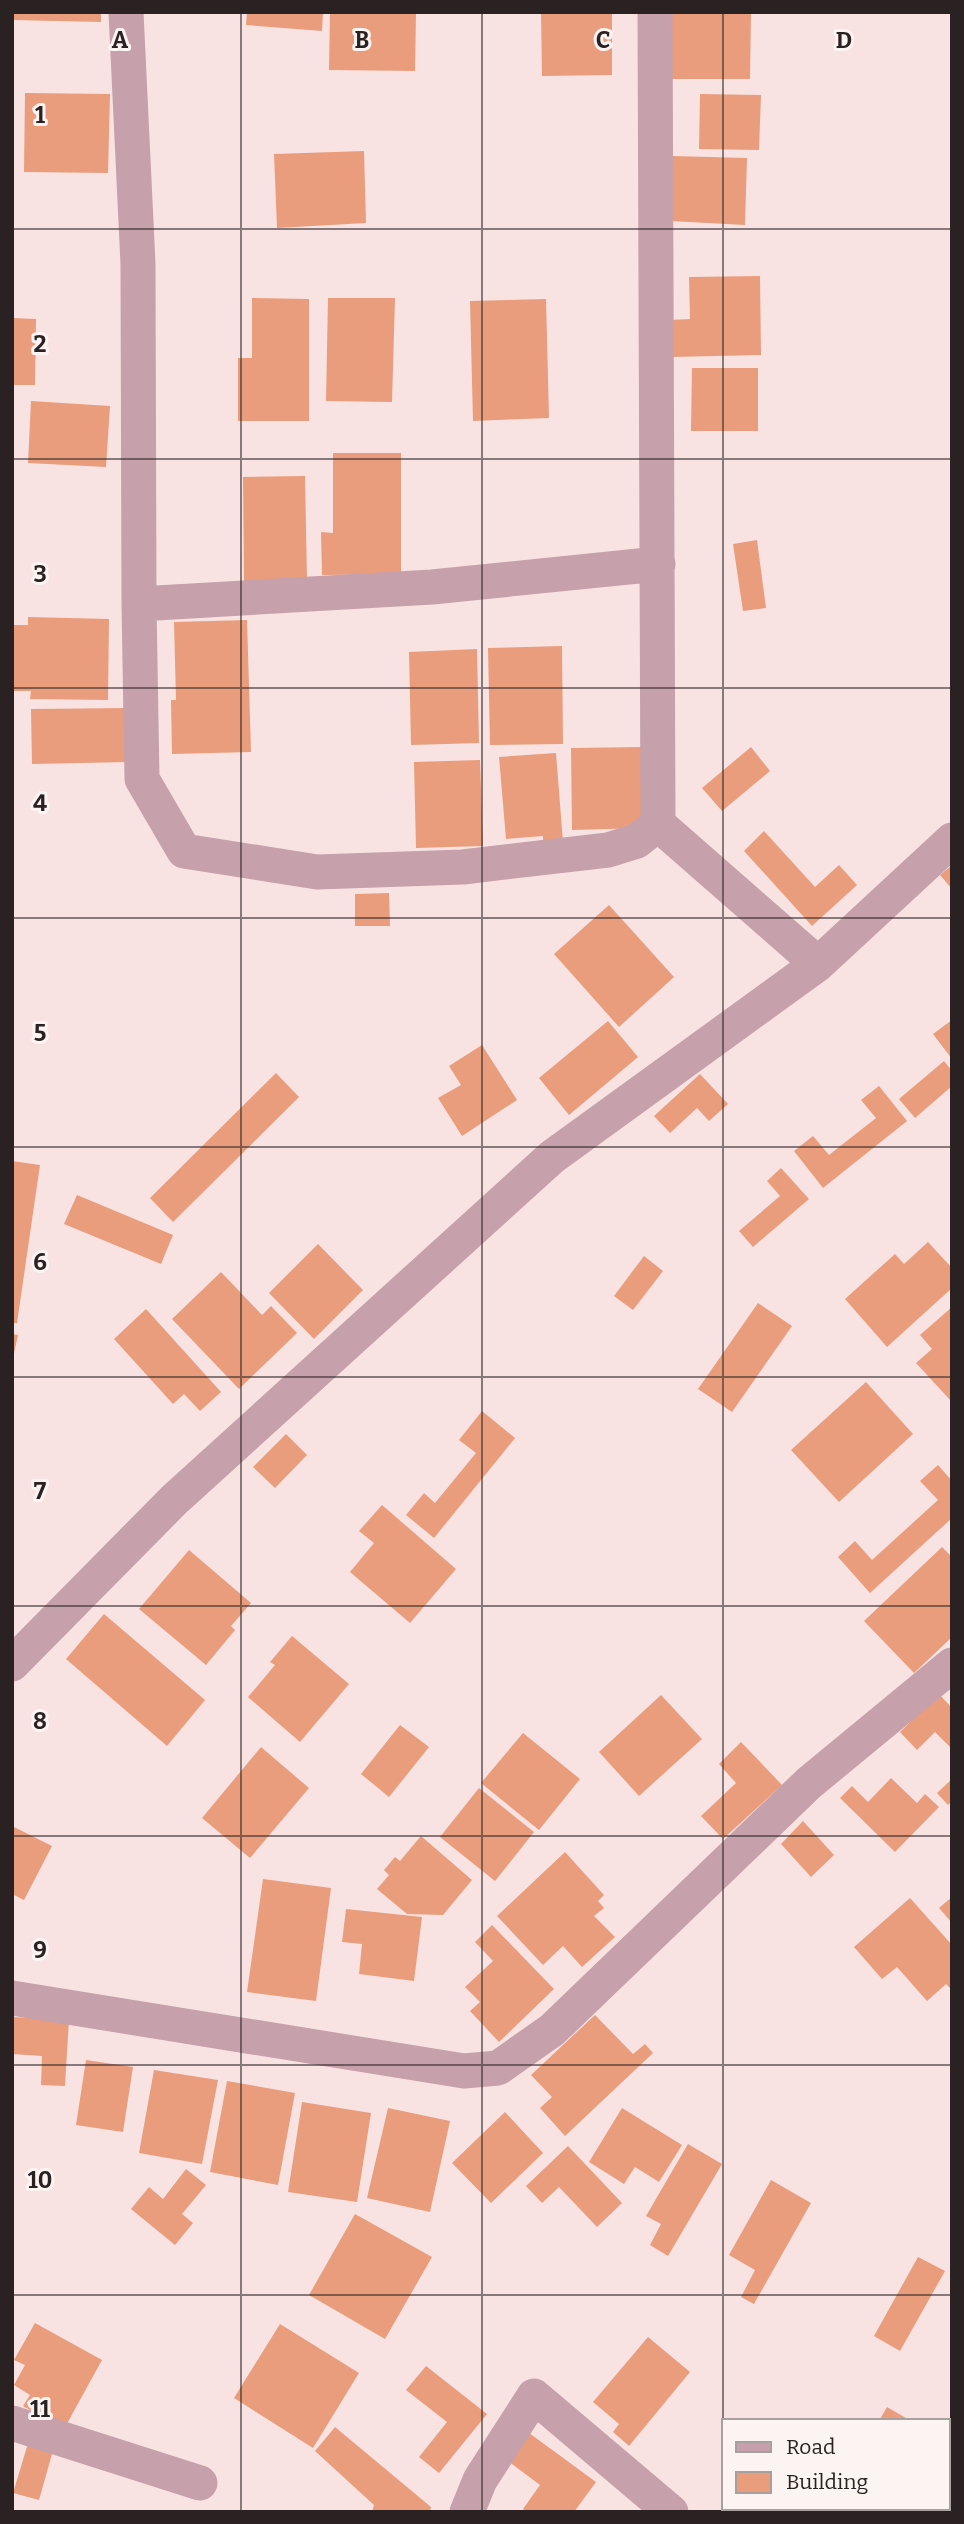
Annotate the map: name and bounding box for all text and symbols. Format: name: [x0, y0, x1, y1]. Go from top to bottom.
text: A: [112, 26, 129, 54]
text: B: [355, 26, 369, 54]
text: C: [596, 26, 610, 54]
text: D: [836, 26, 852, 54]
text: 1: [35, 101, 45, 129]
text: 2: [34, 330, 47, 358]
text: 3: [33, 560, 47, 588]
text: 4: [33, 789, 47, 817]
text: 5: [34, 1019, 46, 1047]
text: 6: [33, 1248, 47, 1276]
text: 7: [34, 1477, 47, 1505]
text: 8: [33, 1707, 47, 1735]
text: 9: [33, 1936, 47, 1964]
text: 10: [28, 2166, 52, 2194]
text: 11: [30, 2395, 50, 2423]
legend: [722, 2419, 950, 2510]
text: Road: [786, 2434, 835, 2460]
text: Building: [786, 2469, 869, 2495]

